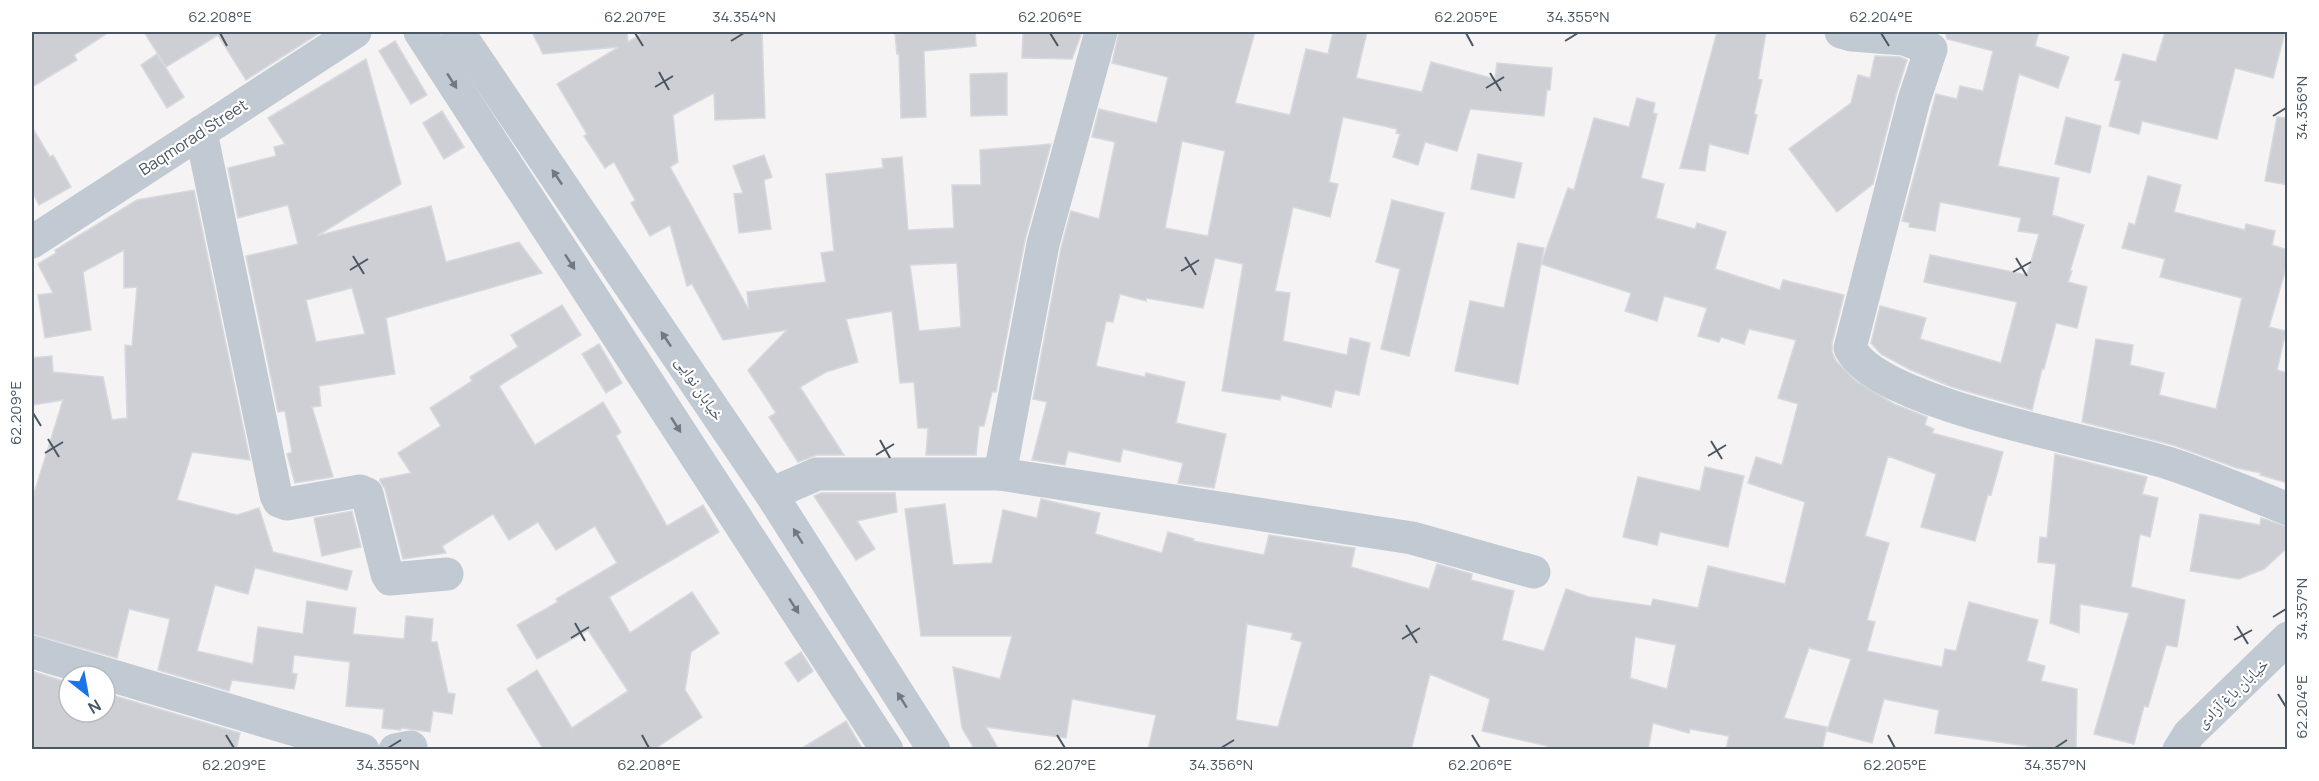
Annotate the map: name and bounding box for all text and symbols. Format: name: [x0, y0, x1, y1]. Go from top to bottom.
text: 62.208°E: [188, 6, 252, 27]
text: 62.207°E: [604, 6, 666, 27]
text: 34.354°N: [712, 6, 776, 27]
text: 62.206°E: [1018, 6, 1082, 27]
text: 62.205°E: [1434, 6, 1498, 27]
text: 34.355°N: [1546, 6, 1610, 27]
text: 62.204°E: [1849, 6, 1913, 27]
one-way arrow: [447, 72, 458, 89]
text: 34.356°N: [2291, 76, 2312, 140]
street label: Baqmorad Street: [135, 94, 251, 180]
one-way arrow: [552, 169, 563, 185]
one-way arrow: [564, 253, 576, 269]
one-way arrow: [660, 331, 672, 347]
street label: خیابان نوایی: [670, 352, 730, 424]
text: 62.209°E: [5, 381, 26, 445]
one-way arrow: [671, 417, 682, 433]
one-way arrow: [792, 527, 803, 544]
text: 34.357°N: [2291, 578, 2312, 640]
one-way arrow: [788, 598, 799, 614]
street label: خیابان باغ آزادی: [2191, 653, 2273, 733]
north arrow: [57, 664, 117, 724]
text: 62.204°E: [2291, 675, 2312, 739]
one-way arrow: [897, 692, 908, 708]
text: N: [84, 694, 105, 719]
text: 62.209°E: [202, 754, 266, 775]
text: 34.355°N: [356, 754, 420, 775]
text: 62.208°E: [617, 754, 681, 775]
text: 62.207°E: [1034, 754, 1096, 775]
text: 34.356°N: [1189, 754, 1253, 775]
text: 62.206°E: [1448, 754, 1512, 775]
text: 62.205°E: [1863, 754, 1927, 775]
text: 34.357°N: [2024, 754, 2086, 775]

